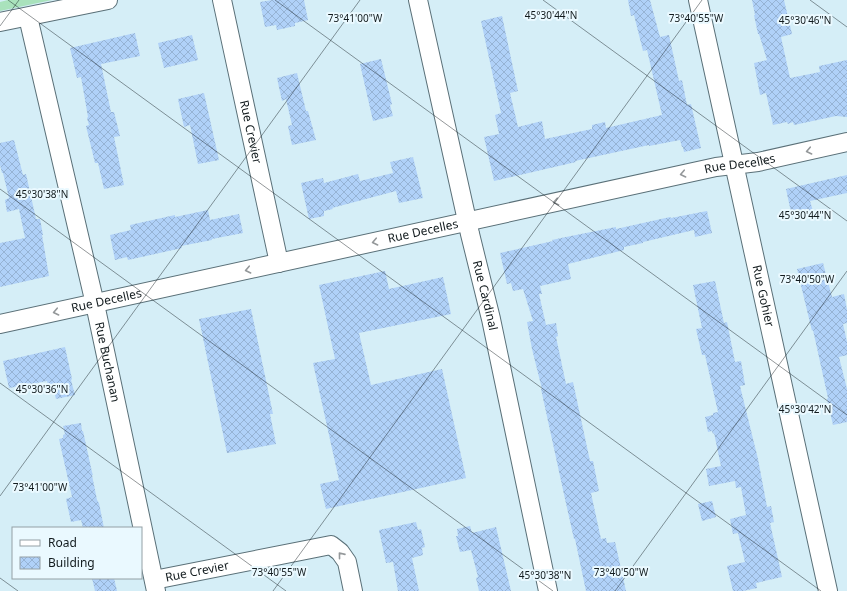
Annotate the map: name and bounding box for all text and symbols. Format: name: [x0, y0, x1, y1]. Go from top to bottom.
text: 45°30'44"N: [525, 8, 577, 22]
text: 73°41'00"W: [328, 11, 383, 25]
text: 73°40'55"W: [669, 11, 724, 25]
text: 45°30'46"N: [779, 13, 831, 27]
street label: Rue Crevier: [236, 98, 266, 165]
one-way arrow: [806, 146, 812, 154]
street label: Rue Decelles: [703, 149, 777, 177]
one-way arrow: [680, 170, 686, 178]
text: 45°30'38"N: [16, 187, 68, 201]
one-way arrow: [553, 198, 559, 206]
text: 45°30'44"N: [779, 208, 831, 222]
street label: Rue Decelles: [386, 215, 460, 247]
one-way arrow: [372, 238, 378, 246]
street label: Rue Cardinal: [469, 259, 502, 332]
street label: Rue Gohier: [749, 263, 779, 328]
one-way arrow: [245, 266, 251, 274]
text: 73°40'50"W: [780, 272, 835, 286]
street label: Rue Decelles: [70, 284, 143, 316]
one-way arrow: [53, 308, 60, 316]
street label: Rue Buchanan: [91, 320, 125, 404]
text: 45°30'36"N: [16, 382, 68, 396]
text: 45°30'42"N: [779, 402, 831, 416]
text: 73°41'00"W: [13, 480, 68, 494]
legend: [12, 527, 142, 579]
text: Road: [48, 534, 77, 551]
one-way arrow: [338, 552, 345, 559]
text: Building: [48, 554, 95, 571]
street label: Rue Crevier: [164, 556, 230, 586]
text: 73°40'55"W: [252, 565, 307, 579]
text: 73°40'50"W: [594, 565, 649, 579]
text: 45°30'38"N: [519, 568, 571, 582]

